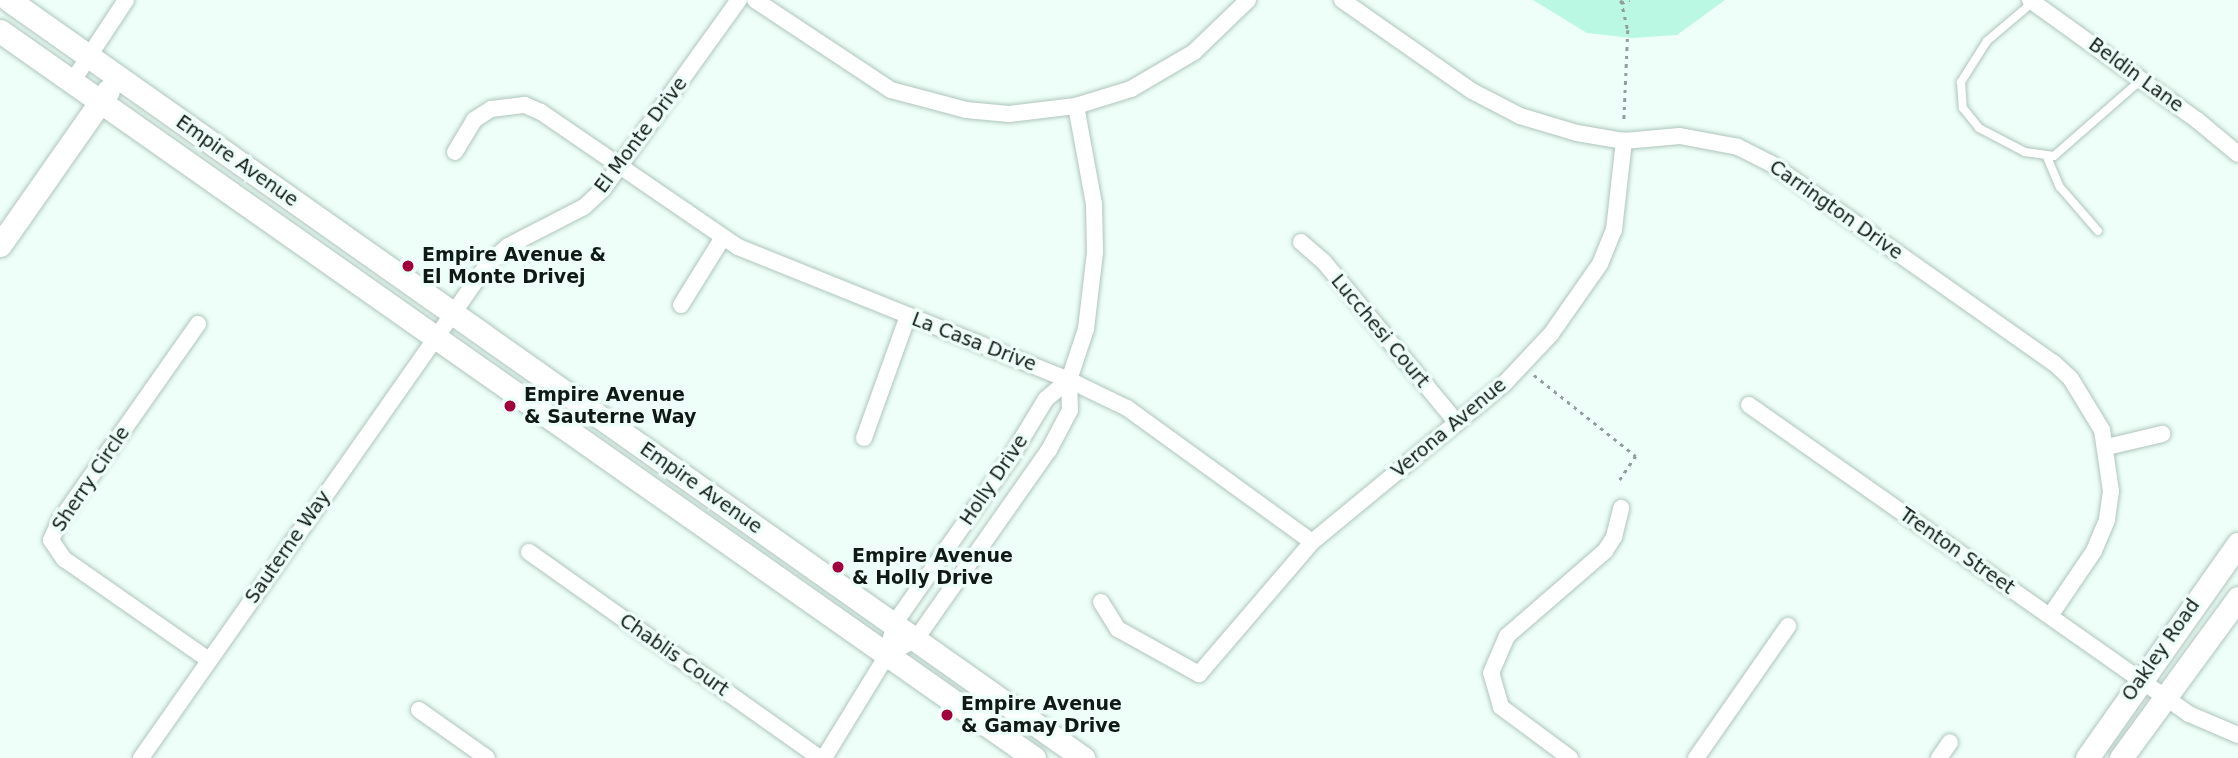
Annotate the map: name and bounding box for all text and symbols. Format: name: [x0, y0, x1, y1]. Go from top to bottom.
street label: Beldin Lane: [2084, 33, 2188, 117]
street label: El Monte Drive: [590, 73, 692, 197]
street label: Empire Avenue: [172, 110, 302, 212]
street label: Carrington Drive: [1765, 156, 1907, 264]
place label: Empire Avenue & El Monte Drivej: [422, 244, 606, 288]
marker: Empire Avenue & El Monte Drivej: [400, 258, 416, 274]
street label: Lucchesi Court: [1326, 270, 1434, 392]
street label: La Casa Drive: [909, 308, 1039, 376]
street label: Verona Avenue: [1387, 373, 1511, 483]
place label: Empire Avenue & Sauterne Way: [524, 384, 696, 428]
marker: Empire Avenue & Sauterne Way: [502, 398, 518, 414]
street label: Sherry Circle: [48, 422, 134, 536]
street label: Holly Drive: [955, 430, 1033, 530]
street label: Empire Avenue: [636, 437, 766, 539]
street label: Sauterne Way: [241, 486, 335, 608]
street label: Trenton Street: [1895, 503, 2019, 599]
place label: Empire Avenue & Holly Drive: [852, 545, 1013, 589]
marker: Empire Avenue & Holly Drive: [830, 559, 846, 575]
street label: Oakley Road: [2117, 595, 2205, 705]
street label: Chablis Court: [615, 609, 733, 701]
place label: Empire Avenue & Gamay Drive: [961, 693, 1122, 737]
marker: Empire Avenue & Gamay Drive: [939, 707, 955, 723]

